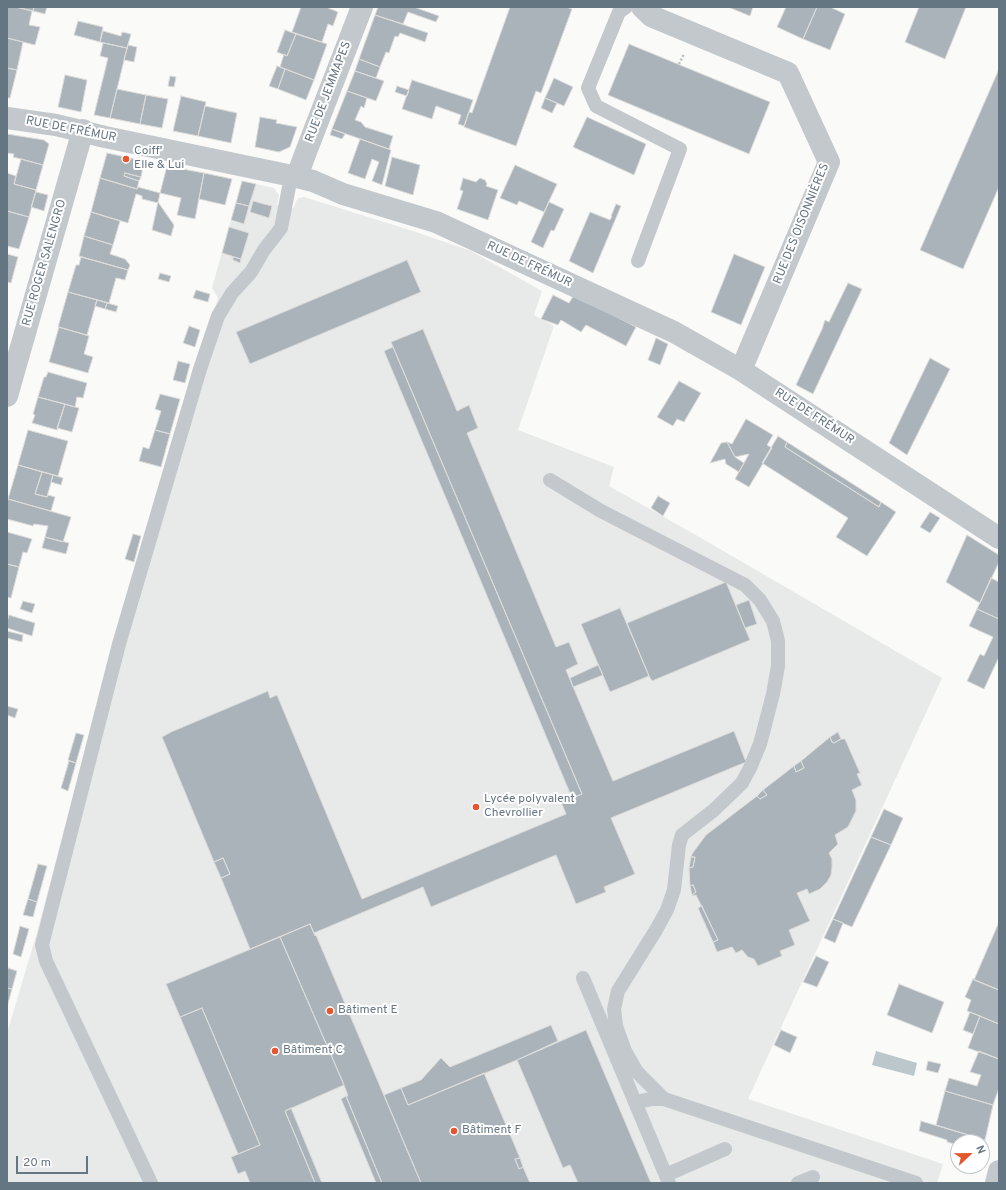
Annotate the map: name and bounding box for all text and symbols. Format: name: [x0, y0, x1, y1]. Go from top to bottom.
street label: RUE DE JEMMAPES: [303, 40, 355, 144]
street label: RUE DE FRÉMUR: [24, 114, 118, 146]
place label: Coiff' Elle & Lui: [134, 145, 184, 173]
marker: Coiff' Elle & Lui: [121, 154, 131, 164]
street label: RUE DES OISONNIÈRES: [771, 162, 833, 286]
street label: RUE ROGER SALENGRO: [20, 198, 70, 328]
street label: RUE DE FRÉMUR: [484, 239, 574, 291]
street label: RUE DE FRÉMUR: [771, 386, 857, 448]
place label: Lycée polyvalent Chevrollier: [484, 793, 575, 821]
marker: Lycée polyvalent Chevrollier: [471, 802, 481, 812]
place label: Bâtiment E: [338, 1004, 398, 1018]
marker: Bâtiment E: [325, 1006, 335, 1016]
place label: Bâtiment C: [283, 1044, 343, 1058]
marker: Bâtiment C: [270, 1046, 280, 1056]
place label: Bâtiment F: [462, 1124, 521, 1138]
marker: Bâtiment F: [449, 1126, 459, 1136]
north arrow: [950, 1134, 990, 1174]
text: N: [972, 1144, 988, 1156]
scale bar: [18, 1148, 90, 1174]
text: 20 m: [23, 1155, 51, 1171]

